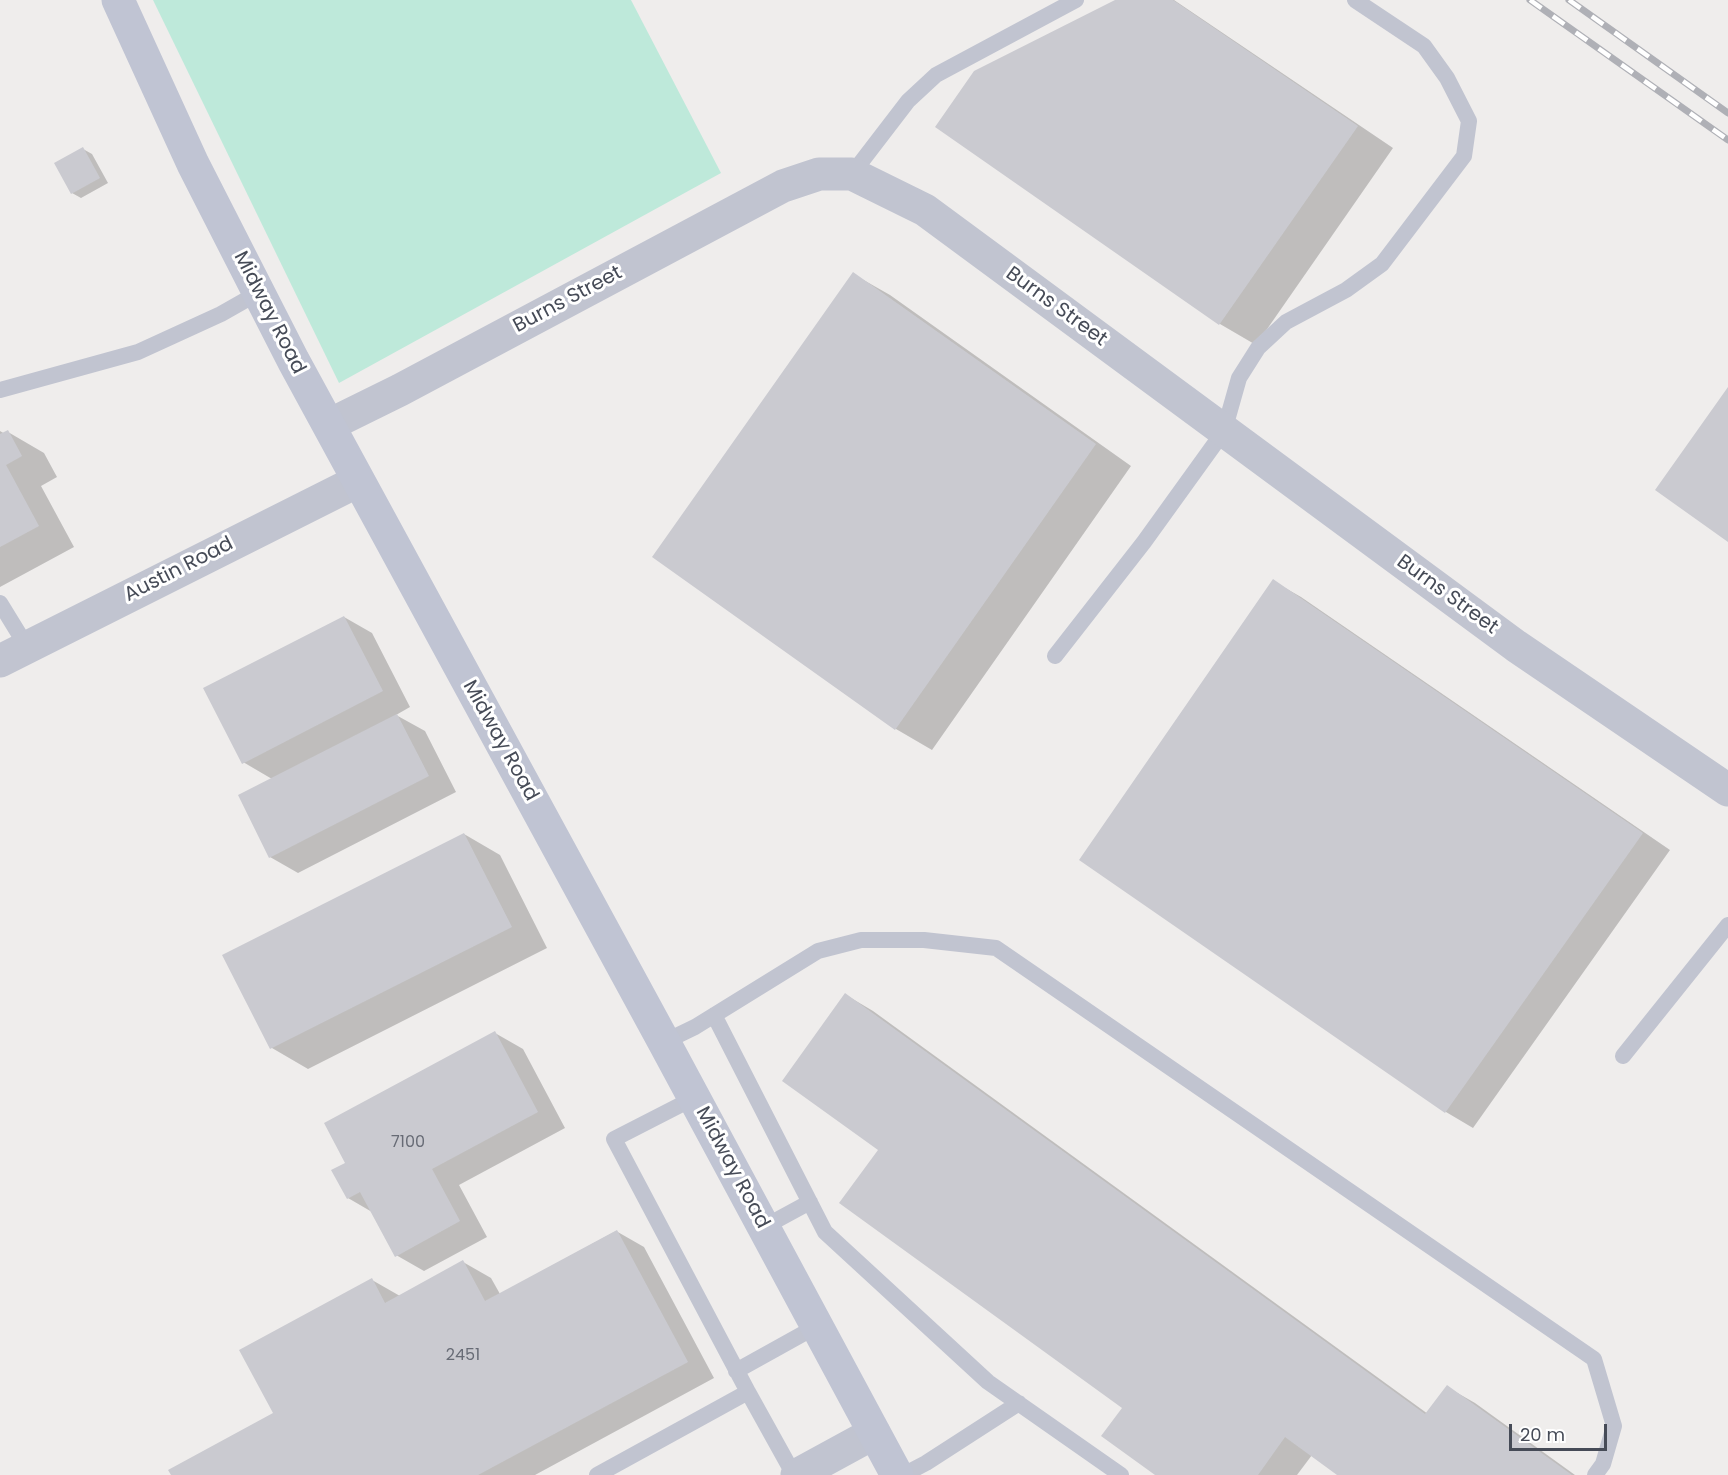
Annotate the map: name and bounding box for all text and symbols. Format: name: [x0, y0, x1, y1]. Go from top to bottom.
street label: Midway Road: [228, 248, 310, 378]
street label: Burns Street: [510, 261, 626, 339]
street label: Burns Street: [1001, 262, 1111, 352]
street label: Austin Road: [121, 532, 237, 608]
street label: Burns Street: [1392, 550, 1502, 640]
street label: Midway Road: [457, 677, 543, 805]
street label: Midway Road: [690, 1103, 774, 1233]
house number: 7100: [391, 1133, 425, 1153]
house number: 2451: [446, 1346, 480, 1366]
scale bar: [1512, 1412, 1610, 1450]
text: 20 m: [1520, 1422, 1565, 1447]

